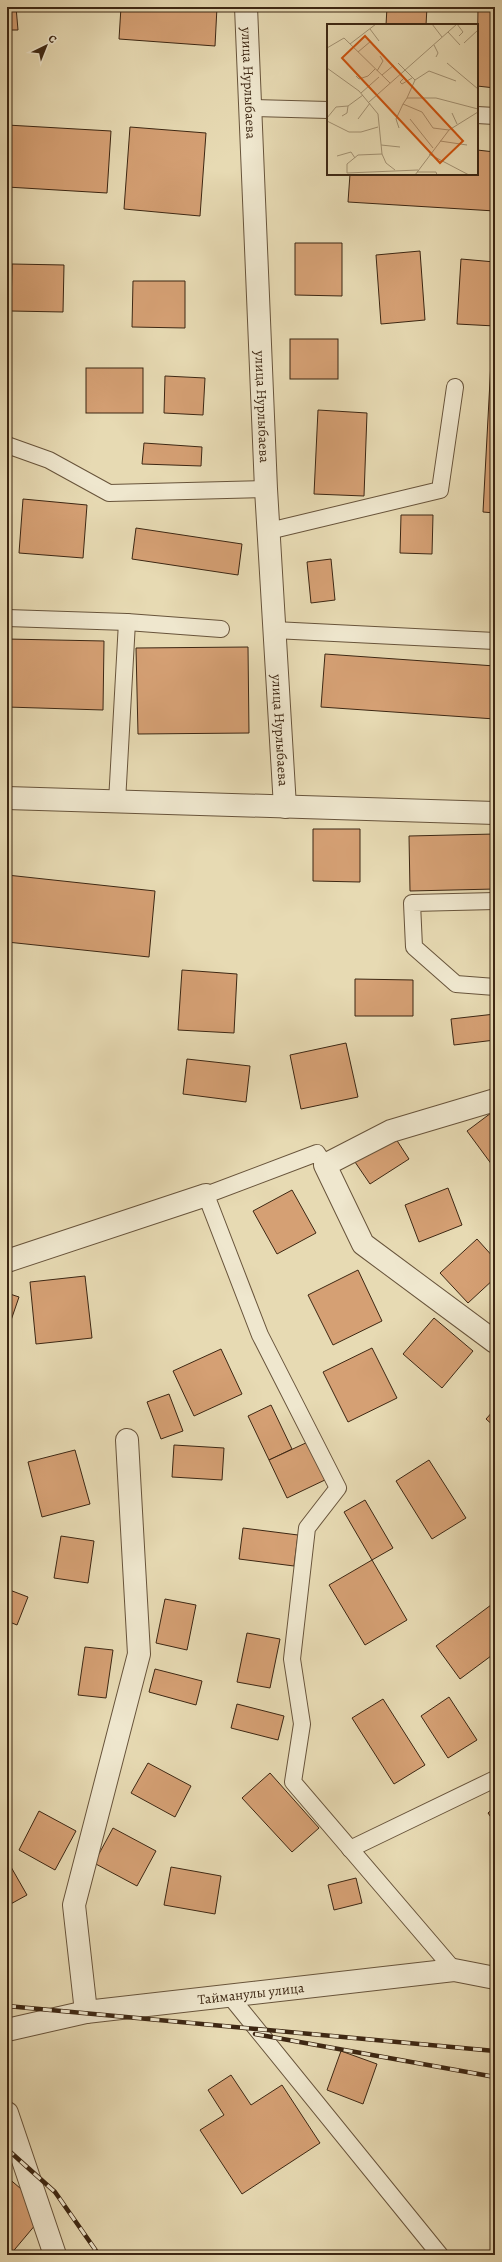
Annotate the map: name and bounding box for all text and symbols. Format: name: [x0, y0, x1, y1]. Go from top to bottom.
inset map: [327, 24, 478, 175]
north arrow: [26, 26, 66, 66]
street label: улица Нурлыбаева: [237, 26, 260, 140]
text: С: [45, 31, 60, 47]
street label: улица Нурлыбаева: [250, 349, 274, 464]
street label: улица Нурлыбаева: [267, 673, 293, 787]
street label: Тайманулы улица: [197, 1978, 306, 2009]

